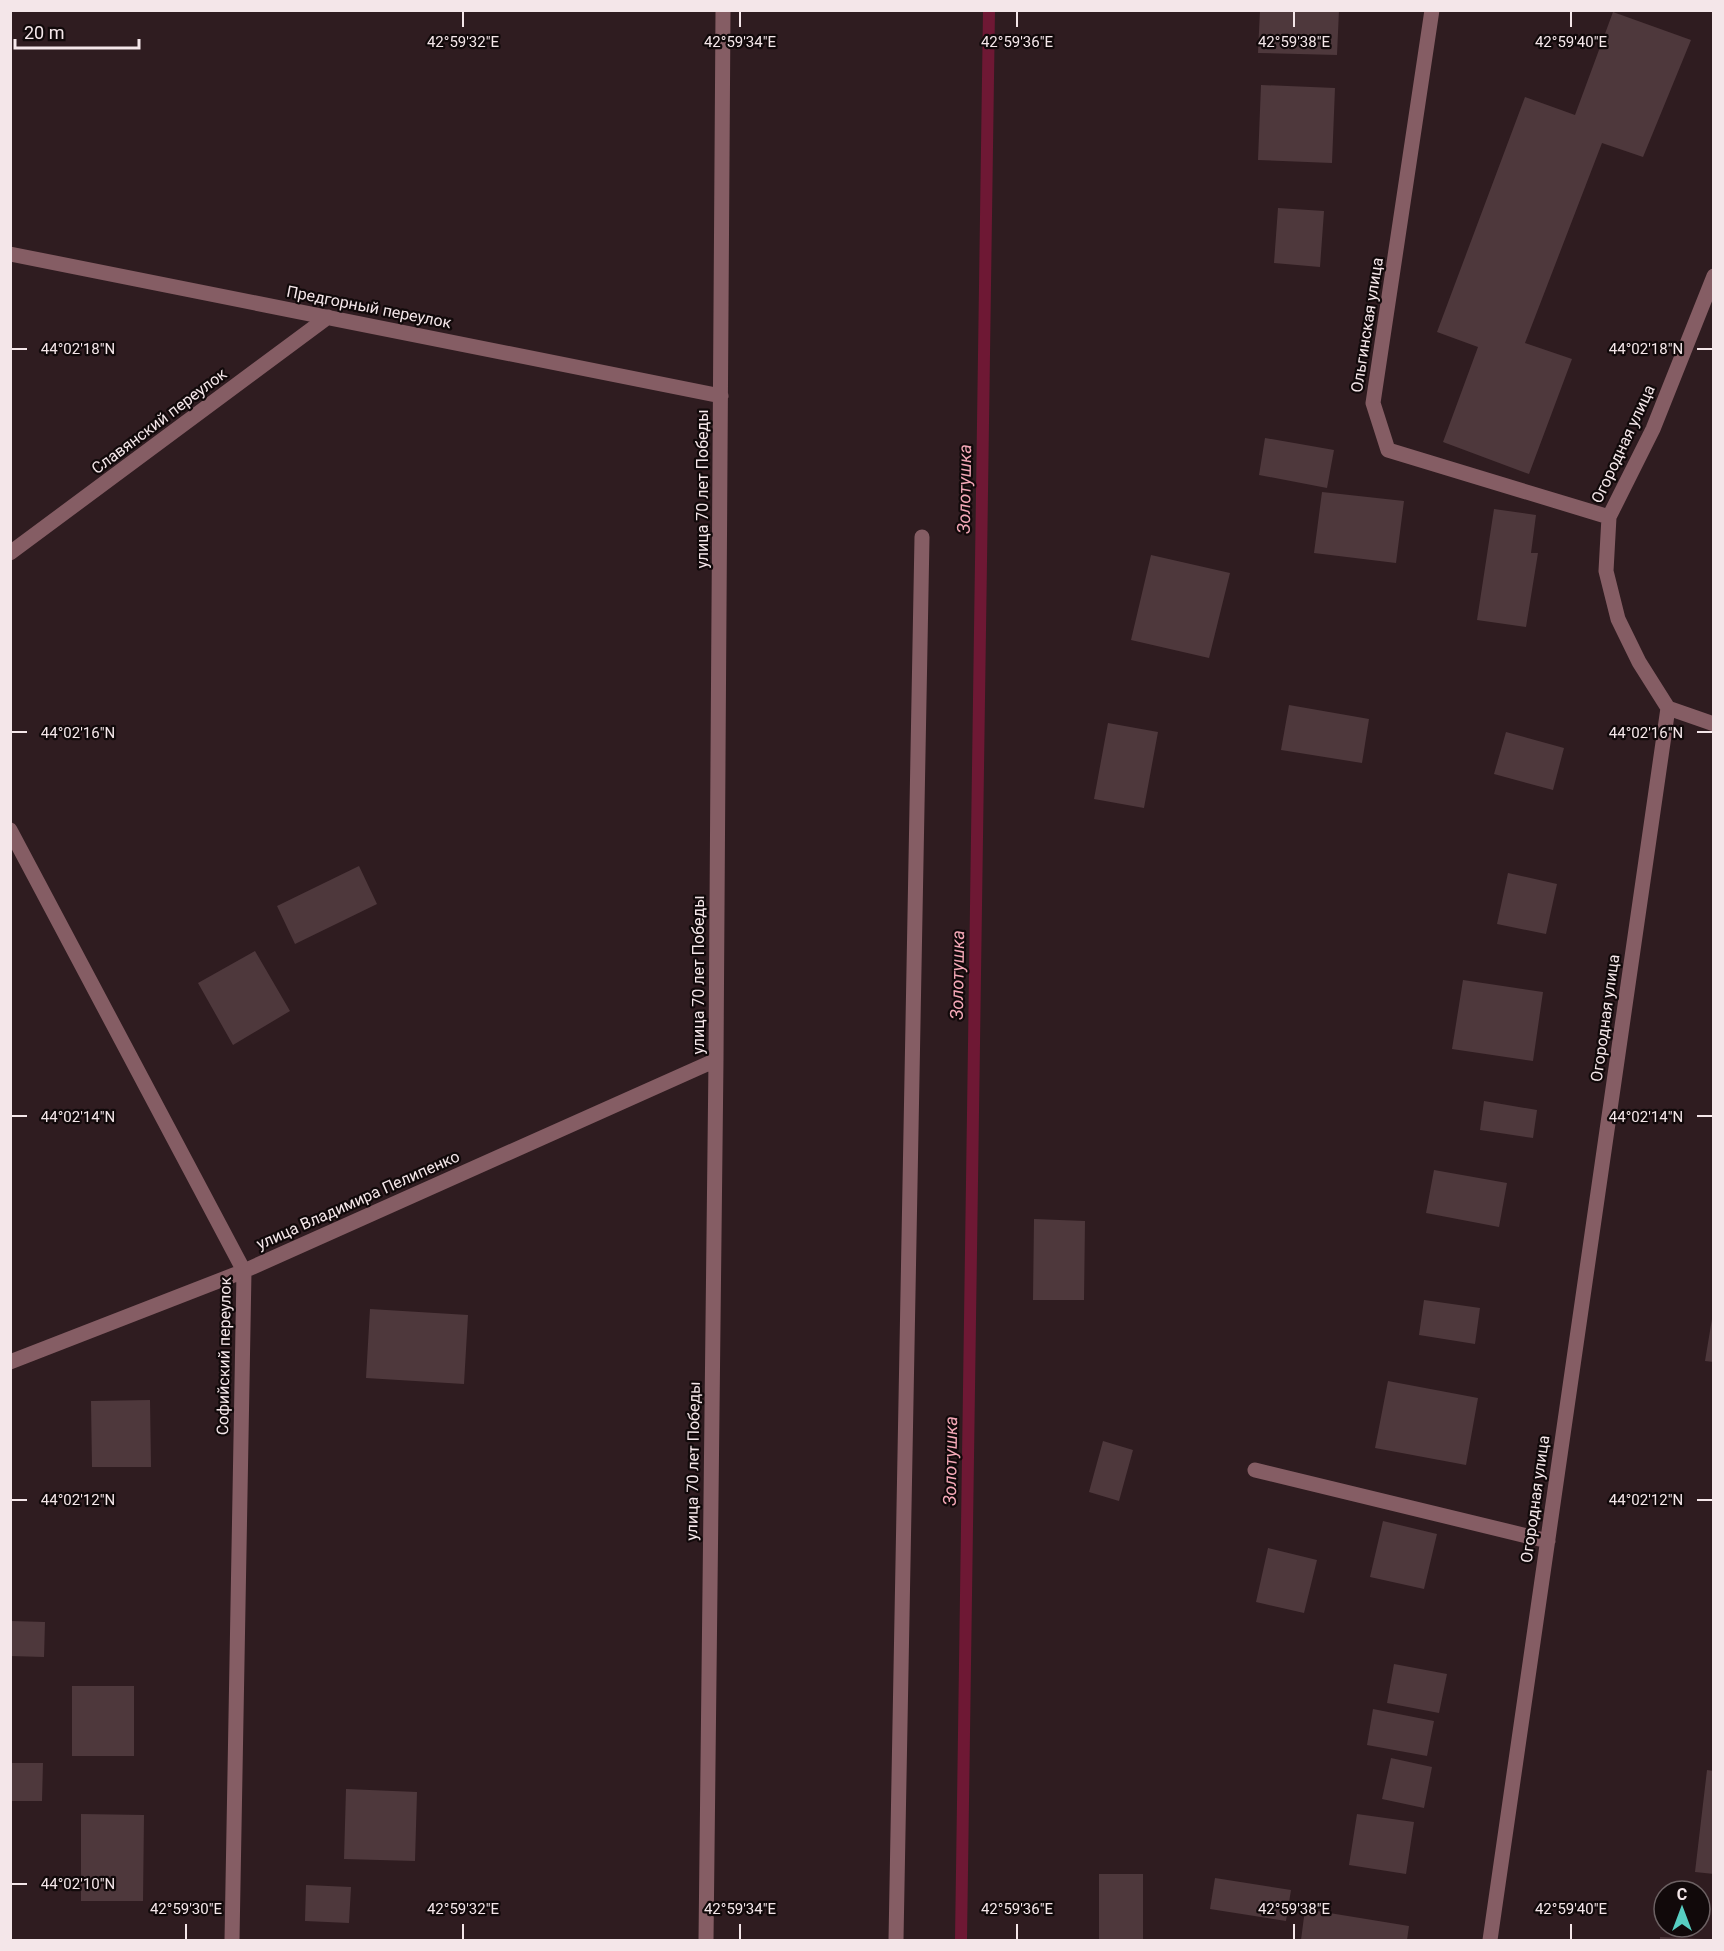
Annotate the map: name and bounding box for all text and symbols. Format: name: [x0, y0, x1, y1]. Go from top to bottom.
scale bar: [15, 12, 140, 50]
text: 20 m: [24, 22, 64, 43]
text: 42°59'32"E: [427, 33, 500, 51]
text: 42°59'34"E: [704, 33, 777, 51]
text: 42°59'36"E: [981, 33, 1054, 51]
text: 42°59'38"E: [1258, 33, 1331, 51]
text: 42°59'40"E: [1535, 33, 1608, 51]
street label: Ольгинская улица: [1347, 256, 1387, 394]
street label: Предгорный переулок: [285, 282, 453, 332]
text: 44°02'18"N: [41, 340, 115, 358]
text: 44°02'18"N: [1609, 340, 1683, 358]
street label: Славянский переулок: [88, 364, 231, 478]
street label: Огородная улица: [1587, 382, 1659, 506]
street label: улица 70 лет Победы: [693, 409, 712, 569]
water label: Золотушка: [953, 444, 975, 534]
text: 44°02'16"N: [41, 724, 115, 742]
text: 44°02'16"N: [1609, 724, 1683, 742]
street label: улица 70 лет Победы: [689, 895, 708, 1055]
water label: Золотушка: [946, 930, 968, 1020]
street label: Огородная улица: [1587, 953, 1623, 1083]
text: 44°02'14"N: [41, 1108, 115, 1126]
text: 44°02'14"N: [1609, 1108, 1683, 1126]
street label: улица Владимира Пелипенко: [253, 1146, 463, 1254]
street label: Софийский переулок: [213, 1276, 235, 1435]
street label: улица 70 лет Победы: [682, 1381, 704, 1541]
water label: Золотушка: [939, 1416, 961, 1506]
street label: Огородная улица: [1517, 1434, 1553, 1564]
text: 44°02'12"N: [41, 1491, 115, 1509]
text: 44°02'12"N: [1609, 1491, 1683, 1509]
text: 44°02'10"N: [41, 1875, 115, 1893]
north arrow: [1652, 1879, 1712, 1939]
text: С: [1677, 1885, 1687, 1904]
text: 42°59'30"E: [150, 1900, 223, 1918]
text: 42°59'32"E: [427, 1900, 500, 1918]
text: 42°59'34"E: [704, 1900, 777, 1918]
text: 42°59'36"E: [981, 1900, 1054, 1918]
text: 42°59'38"E: [1258, 1900, 1331, 1918]
text: 42°59'40"E: [1535, 1900, 1608, 1918]

